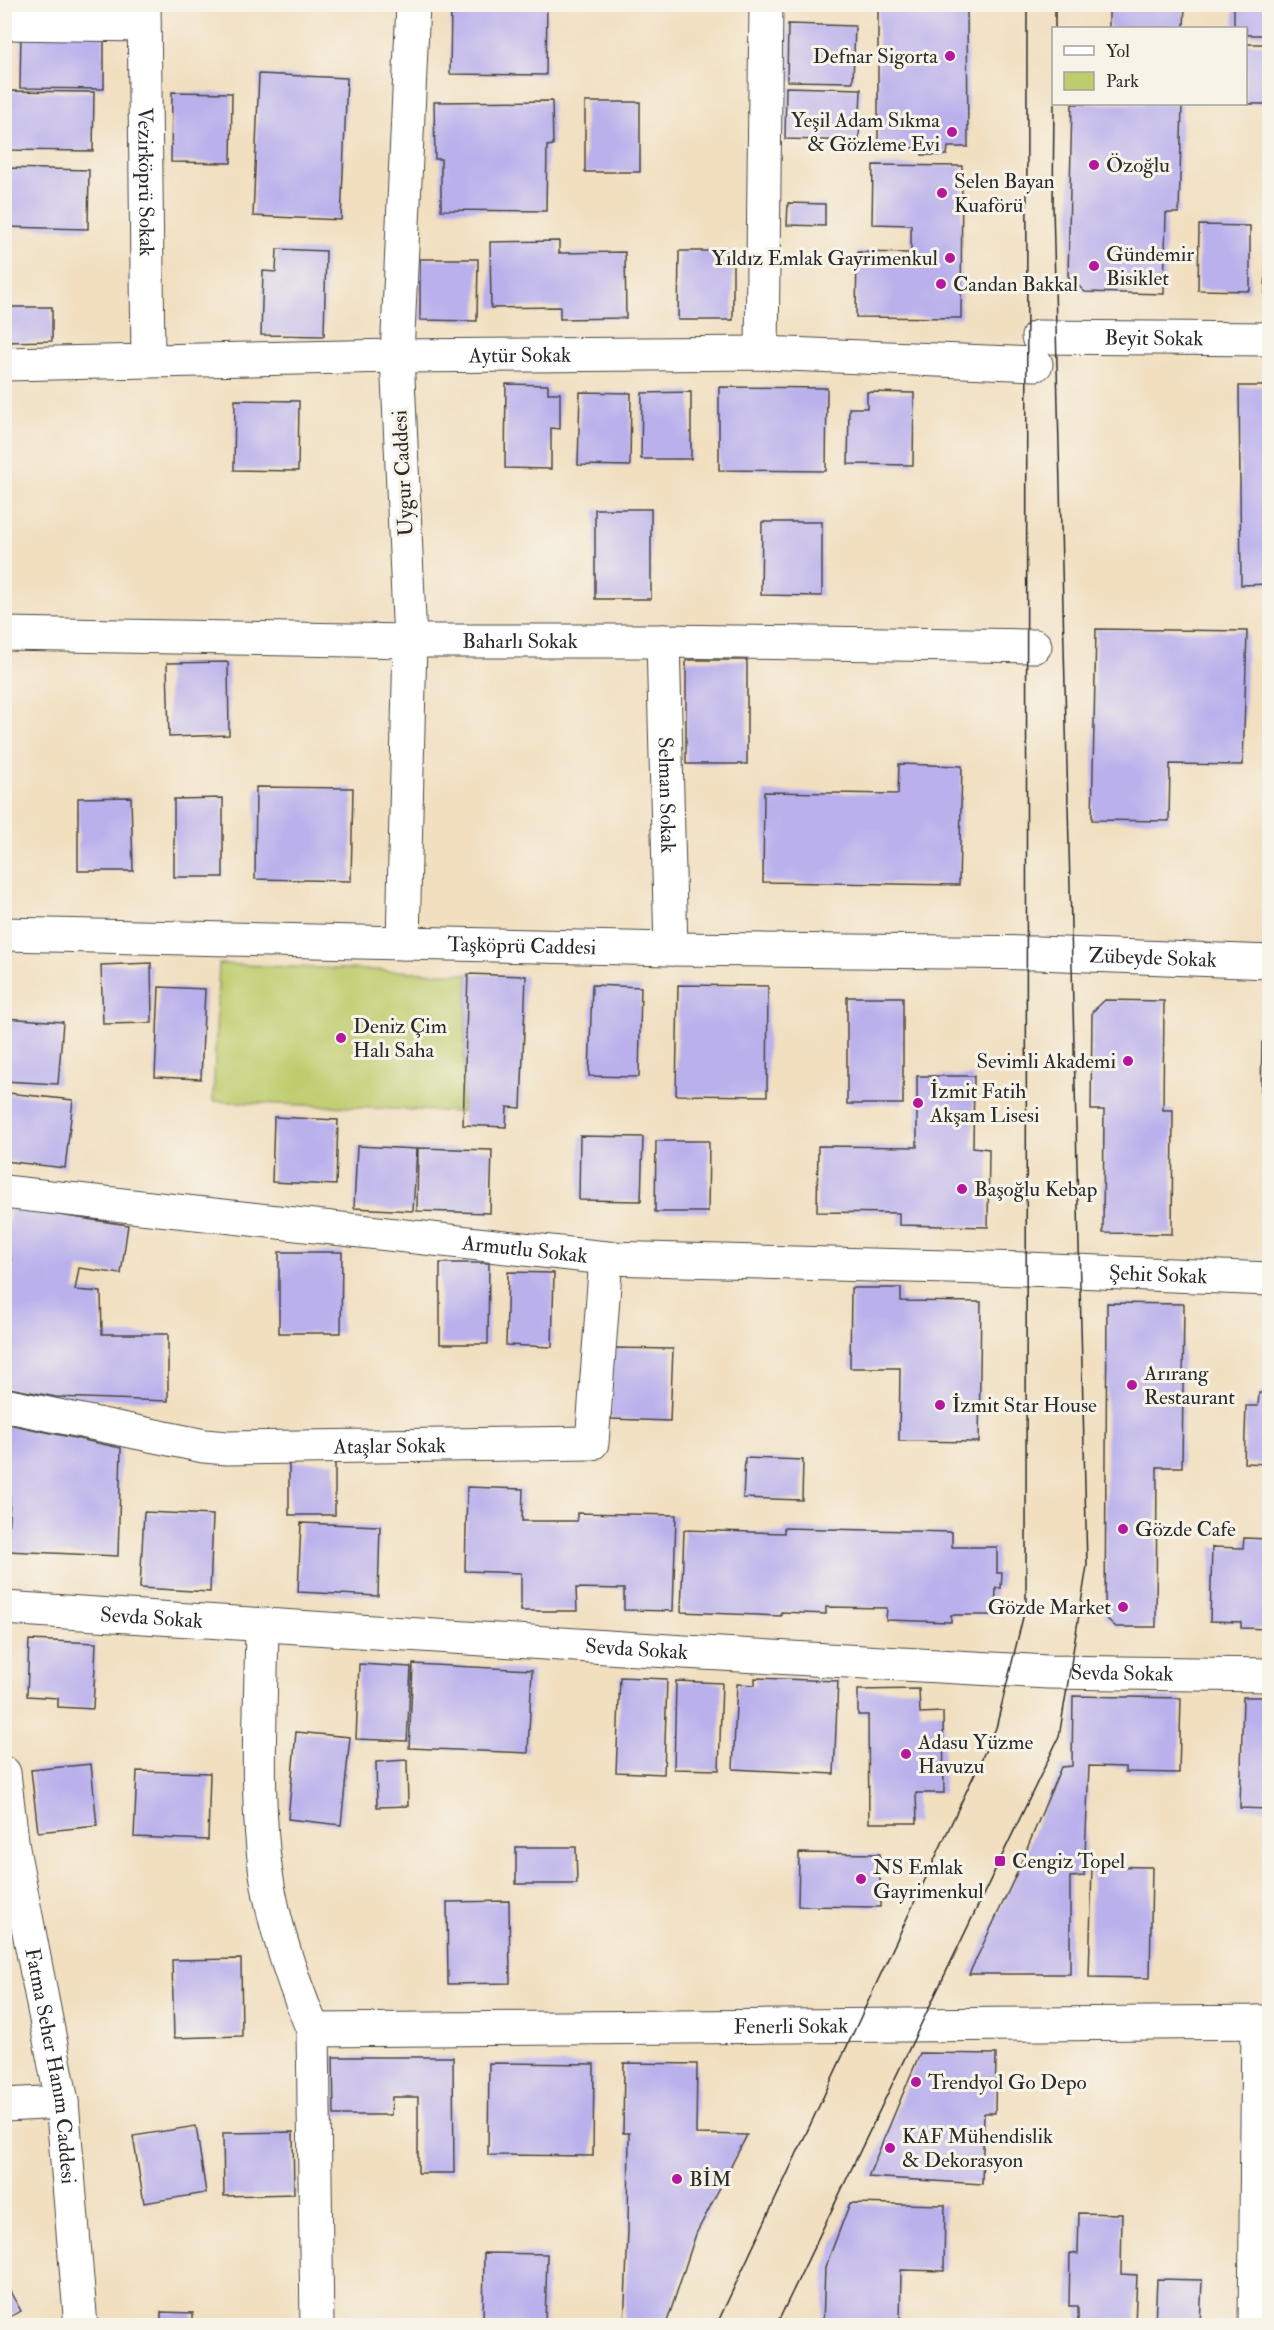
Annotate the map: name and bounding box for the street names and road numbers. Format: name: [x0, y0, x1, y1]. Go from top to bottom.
street label: Vezirköprü Sokak: [132, 107, 160, 257]
street label: Beyit Sokak: [1104, 324, 1204, 352]
street label: Aytür Sokak: [468, 341, 571, 369]
street label: Uygur Caddesi: [386, 409, 420, 537]
street label: Baharlı Sokak: [462, 628, 578, 655]
street label: Selman Sokak: [652, 736, 682, 853]
street label: Taşköprü Caddesi: [447, 930, 597, 961]
street label: Zübeyde Sokak: [1088, 942, 1217, 973]
street label: Armutlu Sokak: [460, 1229, 589, 1269]
street label: Şehit Sokak: [1108, 1259, 1208, 1290]
street label: Ataşlar Sokak: [332, 1432, 446, 1460]
street label: Sevda Sokak: [99, 1601, 204, 1634]
street label: Sevda Sokak: [584, 1632, 689, 1666]
street label: Sevda Sokak: [1070, 1659, 1174, 1687]
street label: Fatma Seher Hanım Caddesi: [19, 1945, 82, 2186]
street label: Fenerli Sokak: [734, 2012, 848, 2040]

